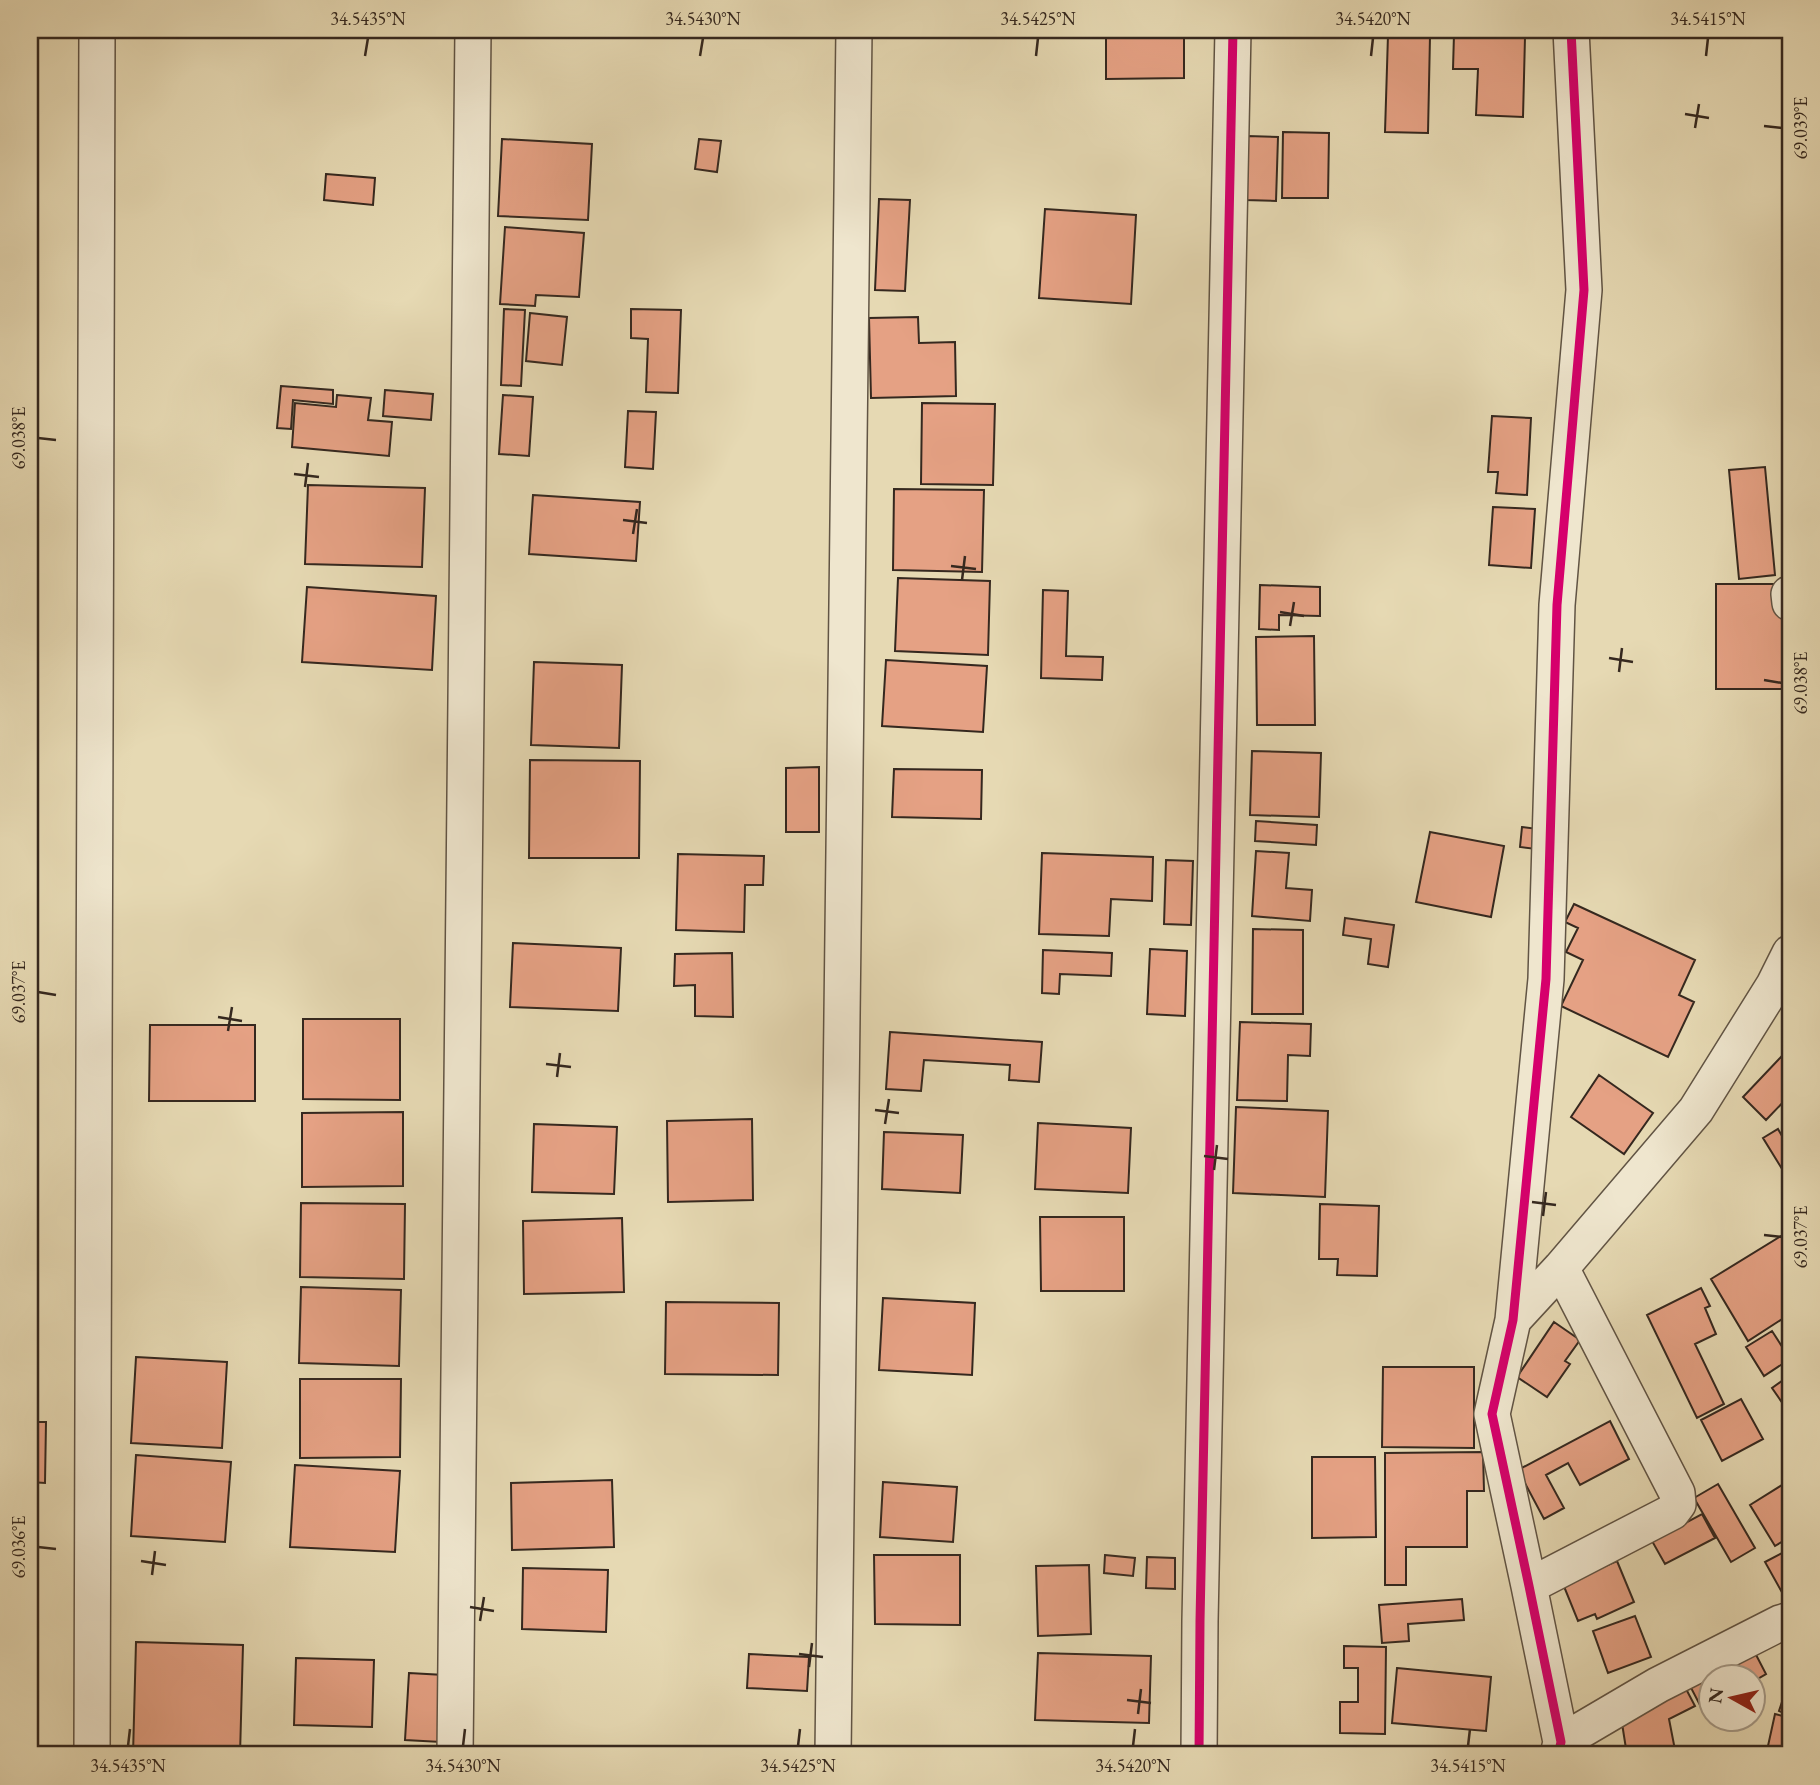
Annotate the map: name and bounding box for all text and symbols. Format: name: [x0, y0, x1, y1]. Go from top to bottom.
text: 34.5435°N: [330, 7, 406, 30]
text: 34.5430°N: [665, 7, 741, 30]
text: 34.5425°N: [1000, 7, 1076, 30]
text: 34.5420°N: [1335, 7, 1411, 30]
text: 34.5415°N: [1670, 7, 1746, 30]
text: 69.039°E: [1789, 97, 1812, 159]
text: 69.038°E: [7, 407, 30, 469]
text: 69.038°E: [1789, 652, 1812, 714]
text: 69.037°E: [7, 961, 30, 1023]
text: 69.037°E: [1789, 1206, 1812, 1268]
text: 69.036°E: [7, 1516, 30, 1578]
north arrow: [1698, 1662, 1768, 1732]
text: N: [1702, 1686, 1729, 1705]
text: 34.5435°N: [90, 1754, 166, 1777]
text: 34.5430°N: [425, 1754, 501, 1777]
text: 34.5425°N: [760, 1754, 836, 1777]
text: 34.5420°N: [1095, 1754, 1171, 1777]
text: 34.5415°N: [1430, 1754, 1506, 1777]

